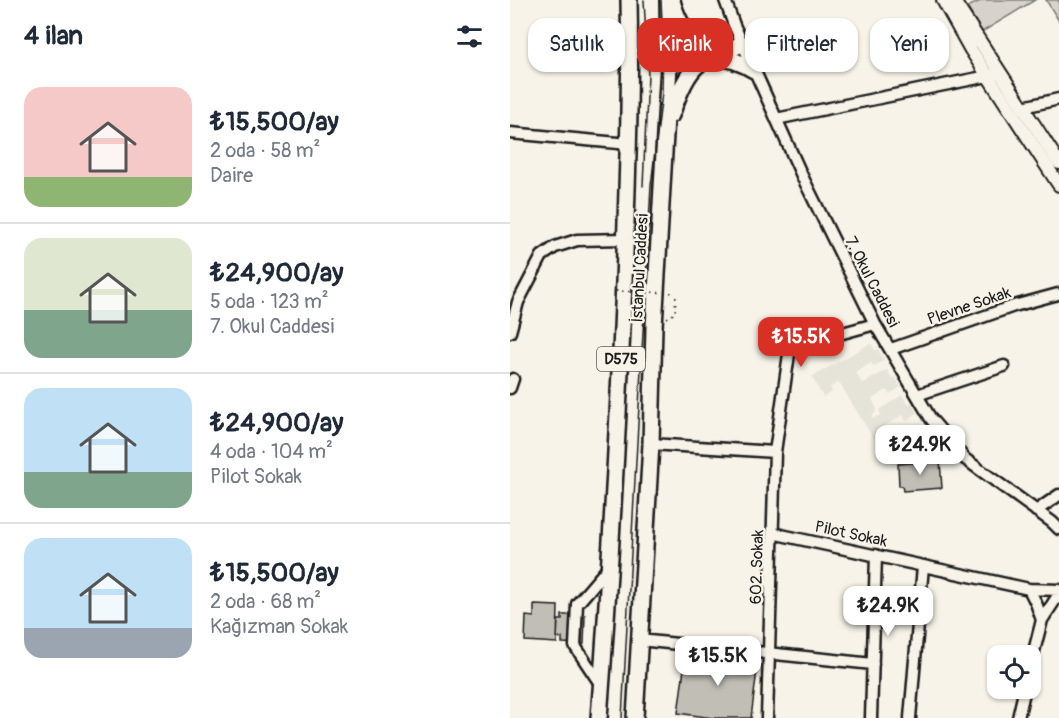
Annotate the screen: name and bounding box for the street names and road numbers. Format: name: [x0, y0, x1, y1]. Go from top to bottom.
street label: İstanbul Caddesi: [627, 213, 653, 323]
street label: 7. Okul Caddesi: [841, 233, 904, 331]
street label: Plevne Sokak: [925, 282, 1014, 330]
road number: D575: [597, 347, 645, 371]
street label: Pilot Sokak: [813, 517, 889, 551]
street label: 602. Sokak: [746, 529, 768, 605]

